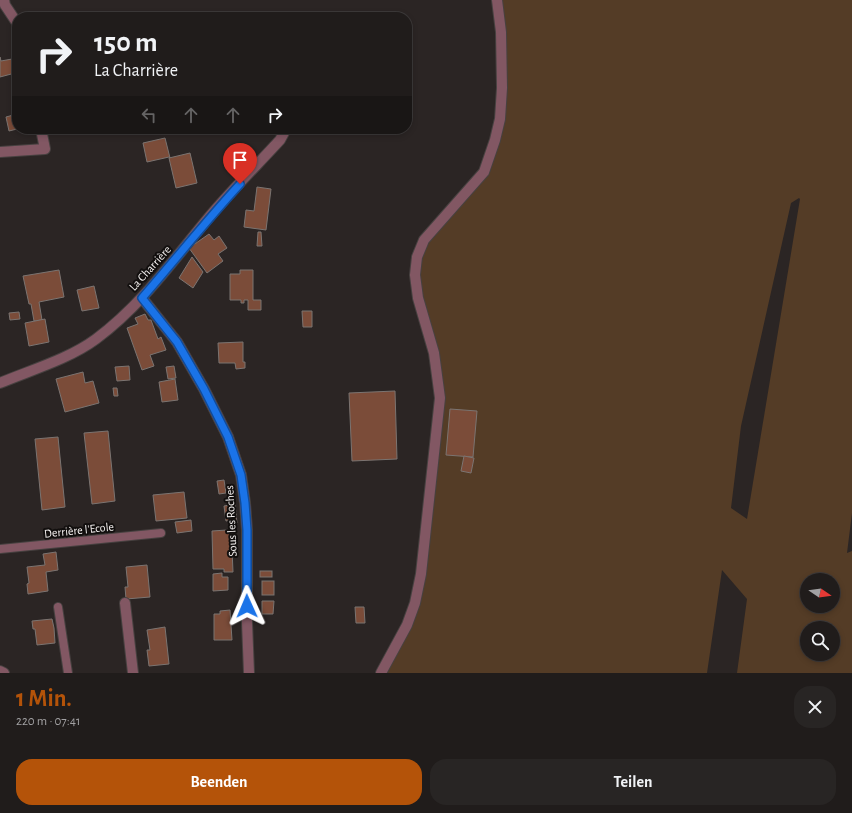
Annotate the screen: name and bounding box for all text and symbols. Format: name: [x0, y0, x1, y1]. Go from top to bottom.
icon: right: [28, 28, 80, 80]
text: 150 m: [94, 29, 158, 57]
text: La Charrière: [94, 62, 178, 80]
icon: left: [138, 104, 160, 126]
icon: ahead: [180, 104, 202, 126]
icon: ahead: [222, 104, 244, 126]
icon: right: [264, 104, 286, 126]
pin: [223, 143, 257, 184]
icon: arrive: [229, 149, 251, 171]
street label: La Charrière: [127, 243, 173, 293]
street label: Sous les Roches: [223, 485, 239, 557]
street label: Derrière l'Ecole: [43, 520, 115, 540]
north arrow: [800, 573, 840, 613]
map controls: [800, 573, 840, 661]
position arrow: [226, 585, 268, 627]
button: search: [800, 621, 840, 661]
button: close: [794, 686, 836, 728]
text: 1 Min.: [16, 687, 72, 711]
text: 220 m · 07:41: [16, 715, 81, 728]
button: Beenden: [16, 759, 422, 805]
button: Teilen: [430, 759, 836, 805]

